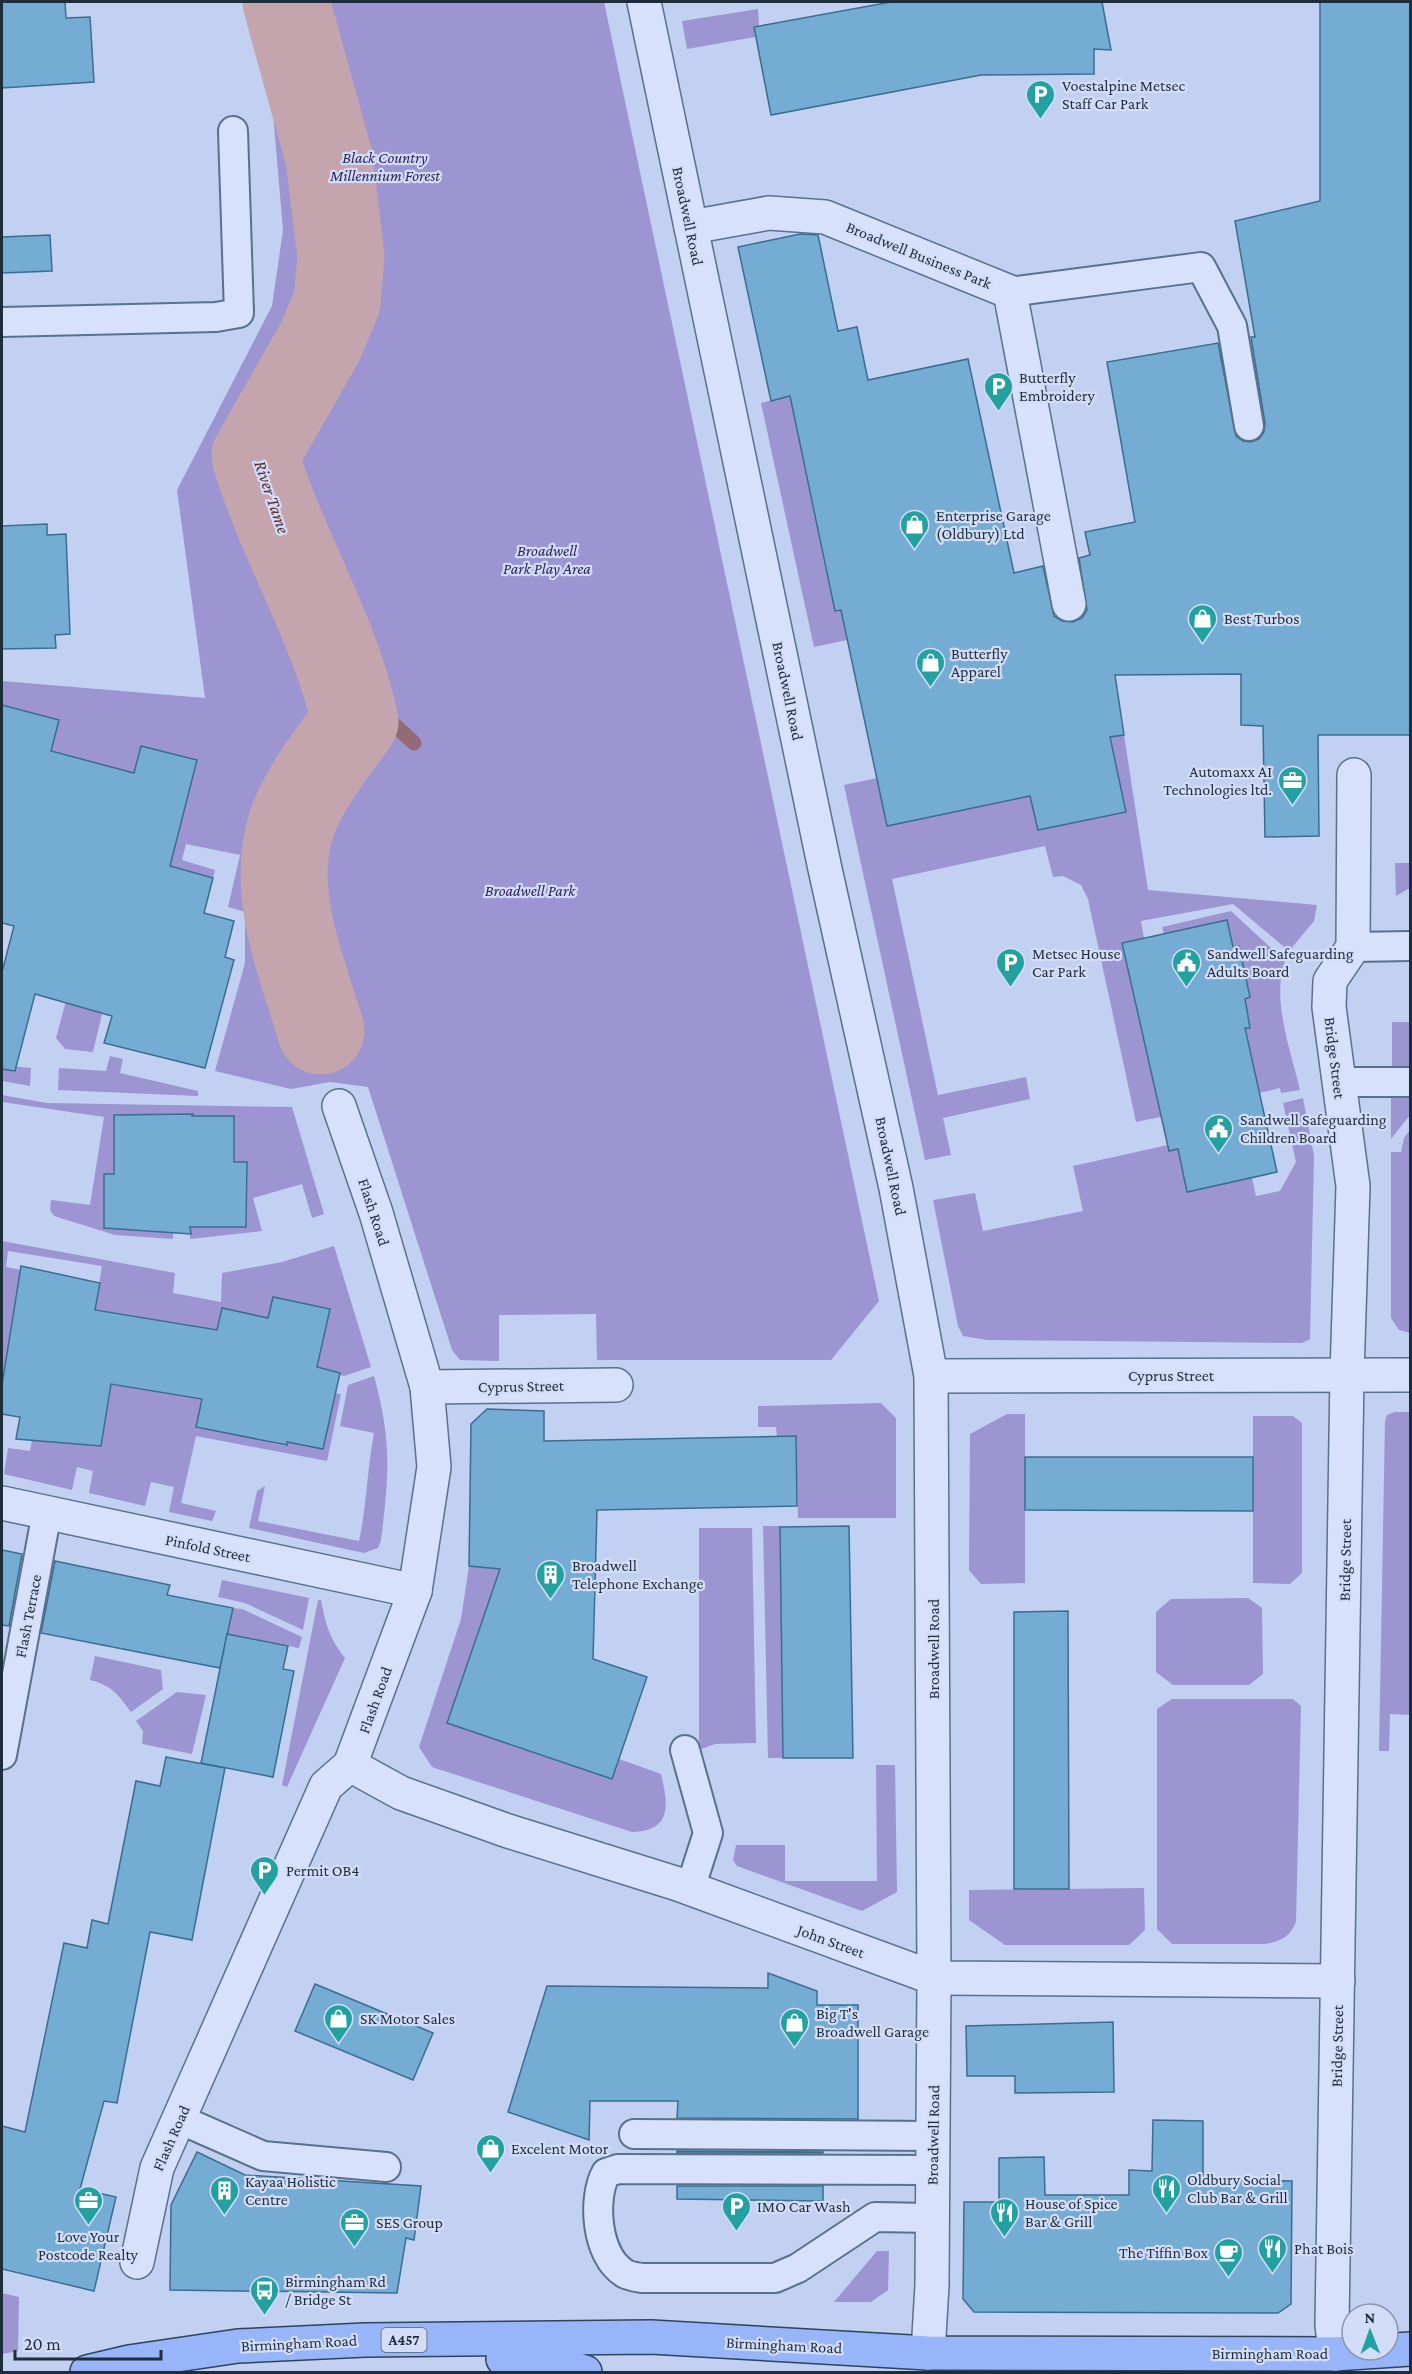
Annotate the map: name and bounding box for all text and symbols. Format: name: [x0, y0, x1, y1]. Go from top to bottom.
place label: Voestalpine Metsec Staff Car Park: [1062, 77, 1186, 112]
parking icon: Voestalpine Metsec Staff Car Park: [1025, 78, 1057, 120]
park label: Black Country Millennium Forest: [329, 149, 440, 184]
street label: Broadwell Road: [669, 165, 707, 267]
street label: Broadwell Business Park: [844, 218, 994, 292]
place label: Butterfly Embroidery: [1019, 369, 1095, 405]
parking icon: Butterfly Embroidery: [982, 370, 1014, 412]
water label: River Tame: [250, 458, 294, 536]
place label: Enterprise Garage (Oldbury) Ltd: [936, 507, 1051, 543]
shop icon: Enterprise Garage (Oldbury) Ltd: [899, 508, 931, 550]
park label: Broadwell Park Play Area: [503, 542, 591, 578]
shop icon: Best Turbos: [1187, 602, 1219, 644]
place label: Best Turbos: [1224, 610, 1300, 627]
street label: Broadwell Road: [769, 640, 807, 742]
place label: Butterfly Apparel: [951, 645, 1008, 681]
shop icon: Butterfly Apparel: [914, 646, 946, 688]
place label: Automaxx AI Technologies ltd.: [1163, 763, 1272, 799]
office icon: Automaxx AI Technologies ltd.: [1277, 764, 1309, 806]
park label: Broadwell Park: [485, 882, 576, 899]
place label: Metsec House Car Park: [1032, 945, 1121, 980]
place label: Sandwell Safeguarding Adults Board: [1207, 945, 1354, 980]
parking icon: Metsec House Car Park: [995, 946, 1027, 988]
public building icon: Sandwell Safeguarding Adults Board: [1170, 946, 1202, 988]
street label: Bridge Street: [1321, 1016, 1349, 1101]
place label: Sandwell Safeguarding Children Board: [1240, 1111, 1387, 1146]
public building icon: Sandwell Safeguarding Children Board: [1203, 1112, 1235, 1154]
street label: Broadwell Road: [872, 1115, 910, 1217]
street label: Flash Road: [355, 1176, 393, 1248]
street label: Cyprus Street: [1128, 1367, 1215, 1385]
street label: Cyprus Street: [478, 1377, 565, 1396]
street label: Bridge Street: [1336, 1518, 1355, 1601]
street label: Pinfold Street: [164, 1531, 253, 1565]
place label: Broadwell Telephone Exchange: [572, 1557, 703, 1593]
building icon: Broadwell Telephone Exchange: [535, 1558, 567, 1600]
street label: Flash Terrace: [12, 1573, 44, 1659]
street label: Broadwell Road: [925, 1598, 942, 1699]
street label: Flash Road: [355, 1664, 395, 1736]
parking icon: Permit OB4: [249, 1854, 281, 1896]
place label: Permit OB4: [286, 1862, 359, 1879]
street label: John Street: [793, 1920, 868, 1962]
shop icon: SK Motor Sales: [323, 2002, 355, 2044]
street label: Bridge Street: [1328, 2004, 1347, 2087]
place label: Big T's Broadwell Garage: [816, 2005, 929, 2041]
shop icon: Big T's Broadwell Garage: [779, 2006, 811, 2048]
place label: SK Motor Sales: [360, 2010, 455, 2027]
street label: Broadwell Road: [924, 2084, 942, 2185]
street label: Flash Road: [149, 2102, 193, 2173]
shop icon: Excelent Motor: [474, 2132, 506, 2174]
place label: Excelent Motor: [511, 2140, 609, 2157]
place label: Oldbury Social Club Bar & Grill: [1187, 2171, 1288, 2206]
restaurant icon: Oldbury Social Club Bar & Grill: [1150, 2172, 1182, 2214]
place label: Kayaa Holistic Centre: [245, 2173, 336, 2208]
building icon: Kayaa Holistic Centre: [208, 2174, 240, 2216]
office icon: Love Your Postcode Realty: [72, 2184, 104, 2226]
parking icon: IMO Car Wash: [720, 2190, 752, 2232]
place label: House of Spice Bar & Grill: [1025, 2195, 1118, 2230]
restaurant icon: House of Spice Bar & Grill: [988, 2196, 1020, 2238]
place label: IMO Car Wash: [757, 2198, 851, 2215]
office icon: SES Group: [339, 2206, 371, 2248]
place label: SES Group: [376, 2214, 443, 2232]
place label: Love Your Postcode Realty: [38, 2228, 139, 2264]
restaurant icon: Phat Bois: [1257, 2232, 1289, 2274]
cafe icon: The Tiffin Box: [1213, 2236, 1245, 2278]
place label: Phat Bois: [1294, 2240, 1353, 2257]
place label: The Tiffin Box: [1119, 2244, 1208, 2261]
place label: Birmingham Rd / Bridge St: [285, 2273, 387, 2309]
bus stop icon: Birmingham Rd / Bridge St: [248, 2274, 280, 2316]
north arrow: [1340, 2302, 1400, 2362]
text: N: [1364, 2309, 1375, 2326]
scale bar: [15, 2323, 160, 2361]
road number: A457: [382, 2328, 426, 2352]
street label: Birmingham Road: [240, 2331, 358, 2356]
street label: Birmingham Road: [725, 2333, 843, 2358]
text: 20 m: [24, 2334, 61, 2354]
street label: Birmingham Road: [1212, 2345, 1329, 2363]

